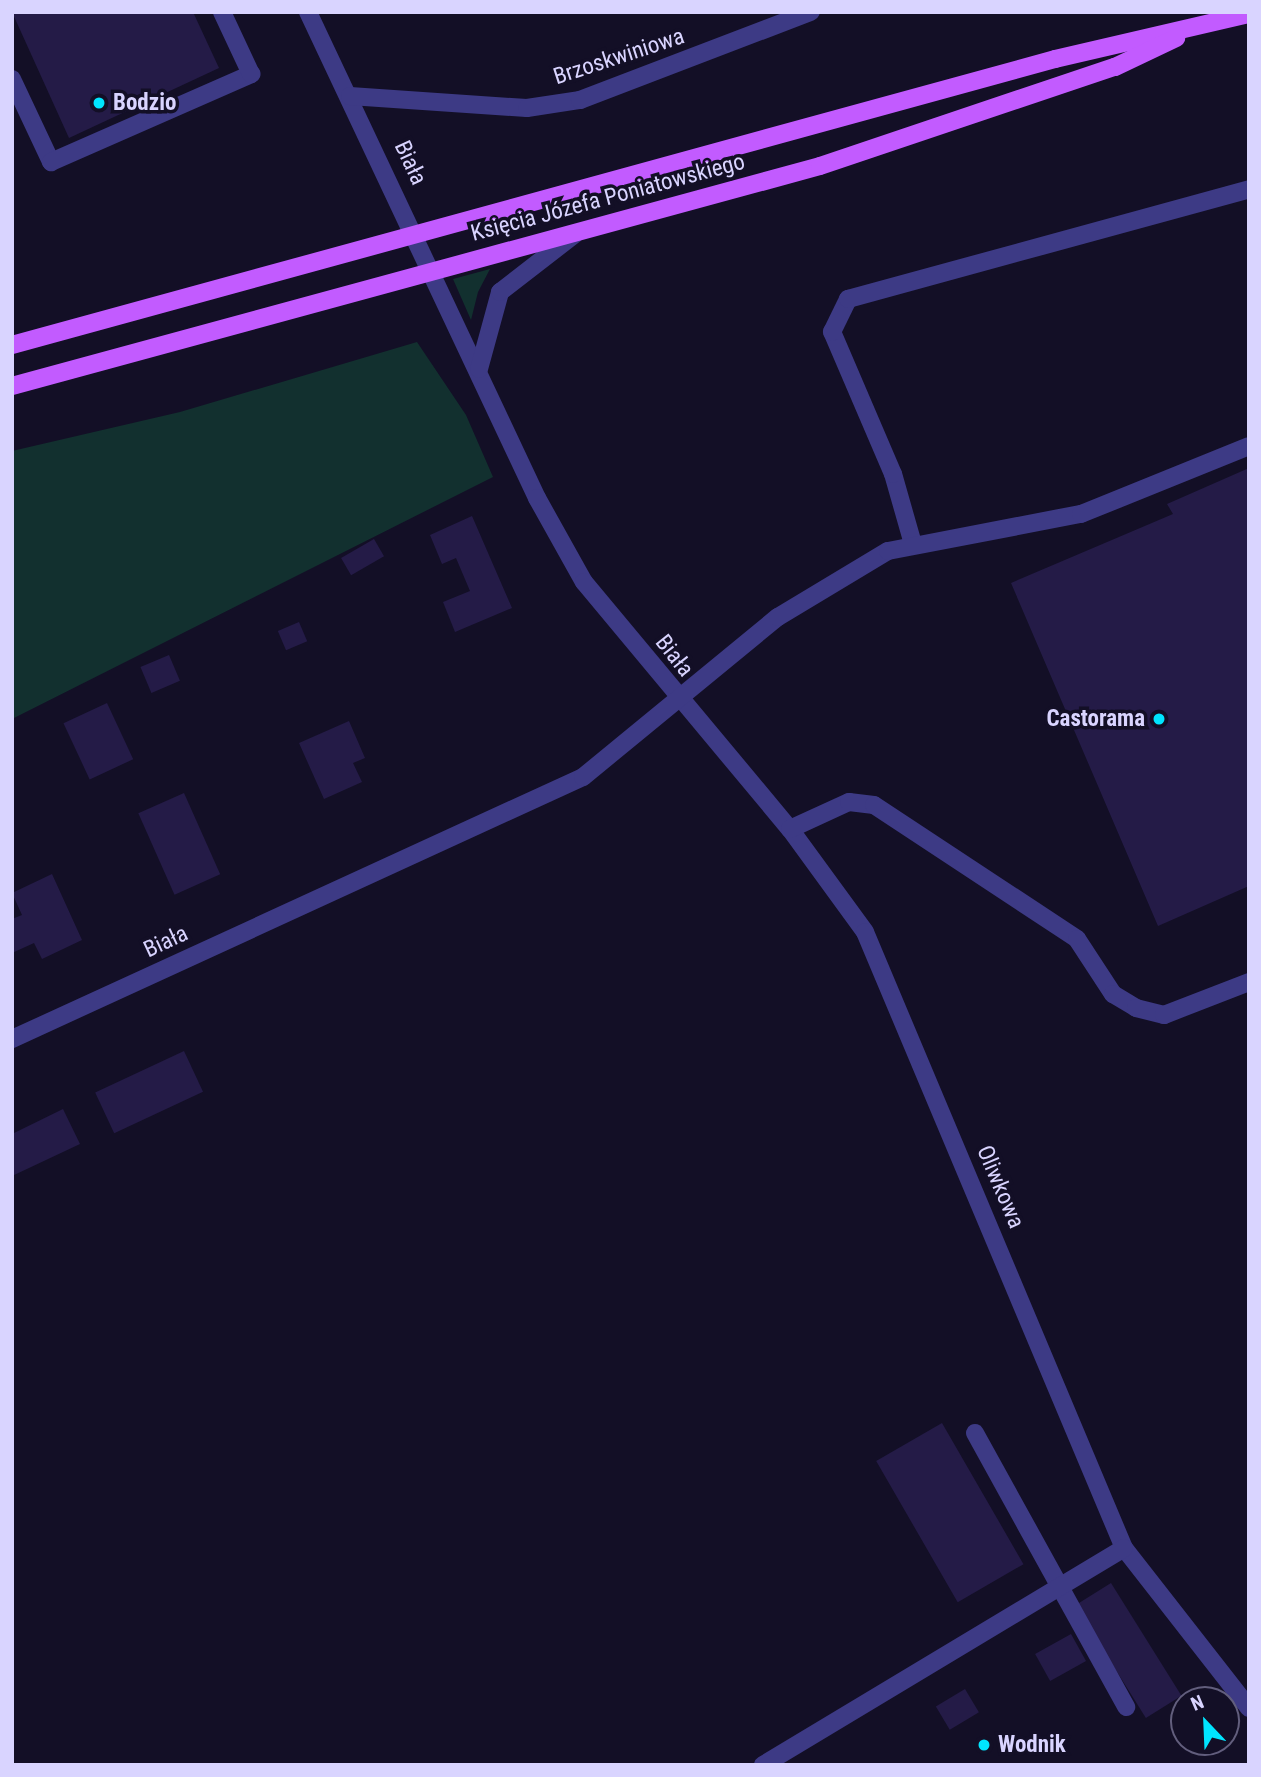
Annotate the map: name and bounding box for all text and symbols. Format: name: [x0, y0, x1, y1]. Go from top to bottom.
street label: Brzoskwiniowa: [550, 23, 688, 91]
place label: Bodzio: [113, 89, 176, 117]
marker: Bodzio: [91, 95, 107, 111]
street label: Biała: [388, 136, 432, 190]
street label: Księcia Józefa Poniatowskiego: [468, 148, 748, 248]
street label: Biała: [649, 630, 699, 682]
place label: Castorama: [1046, 705, 1145, 733]
marker: Castorama: [1151, 711, 1167, 727]
street label: Biała: [139, 920, 193, 964]
street label: Oliwkowa: [970, 1141, 1030, 1233]
north arrow: [1170, 1686, 1240, 1756]
text: N: [1188, 1690, 1207, 1716]
place label: Wodnik: [998, 1731, 1066, 1759]
marker: Wodnik: [976, 1737, 992, 1753]

